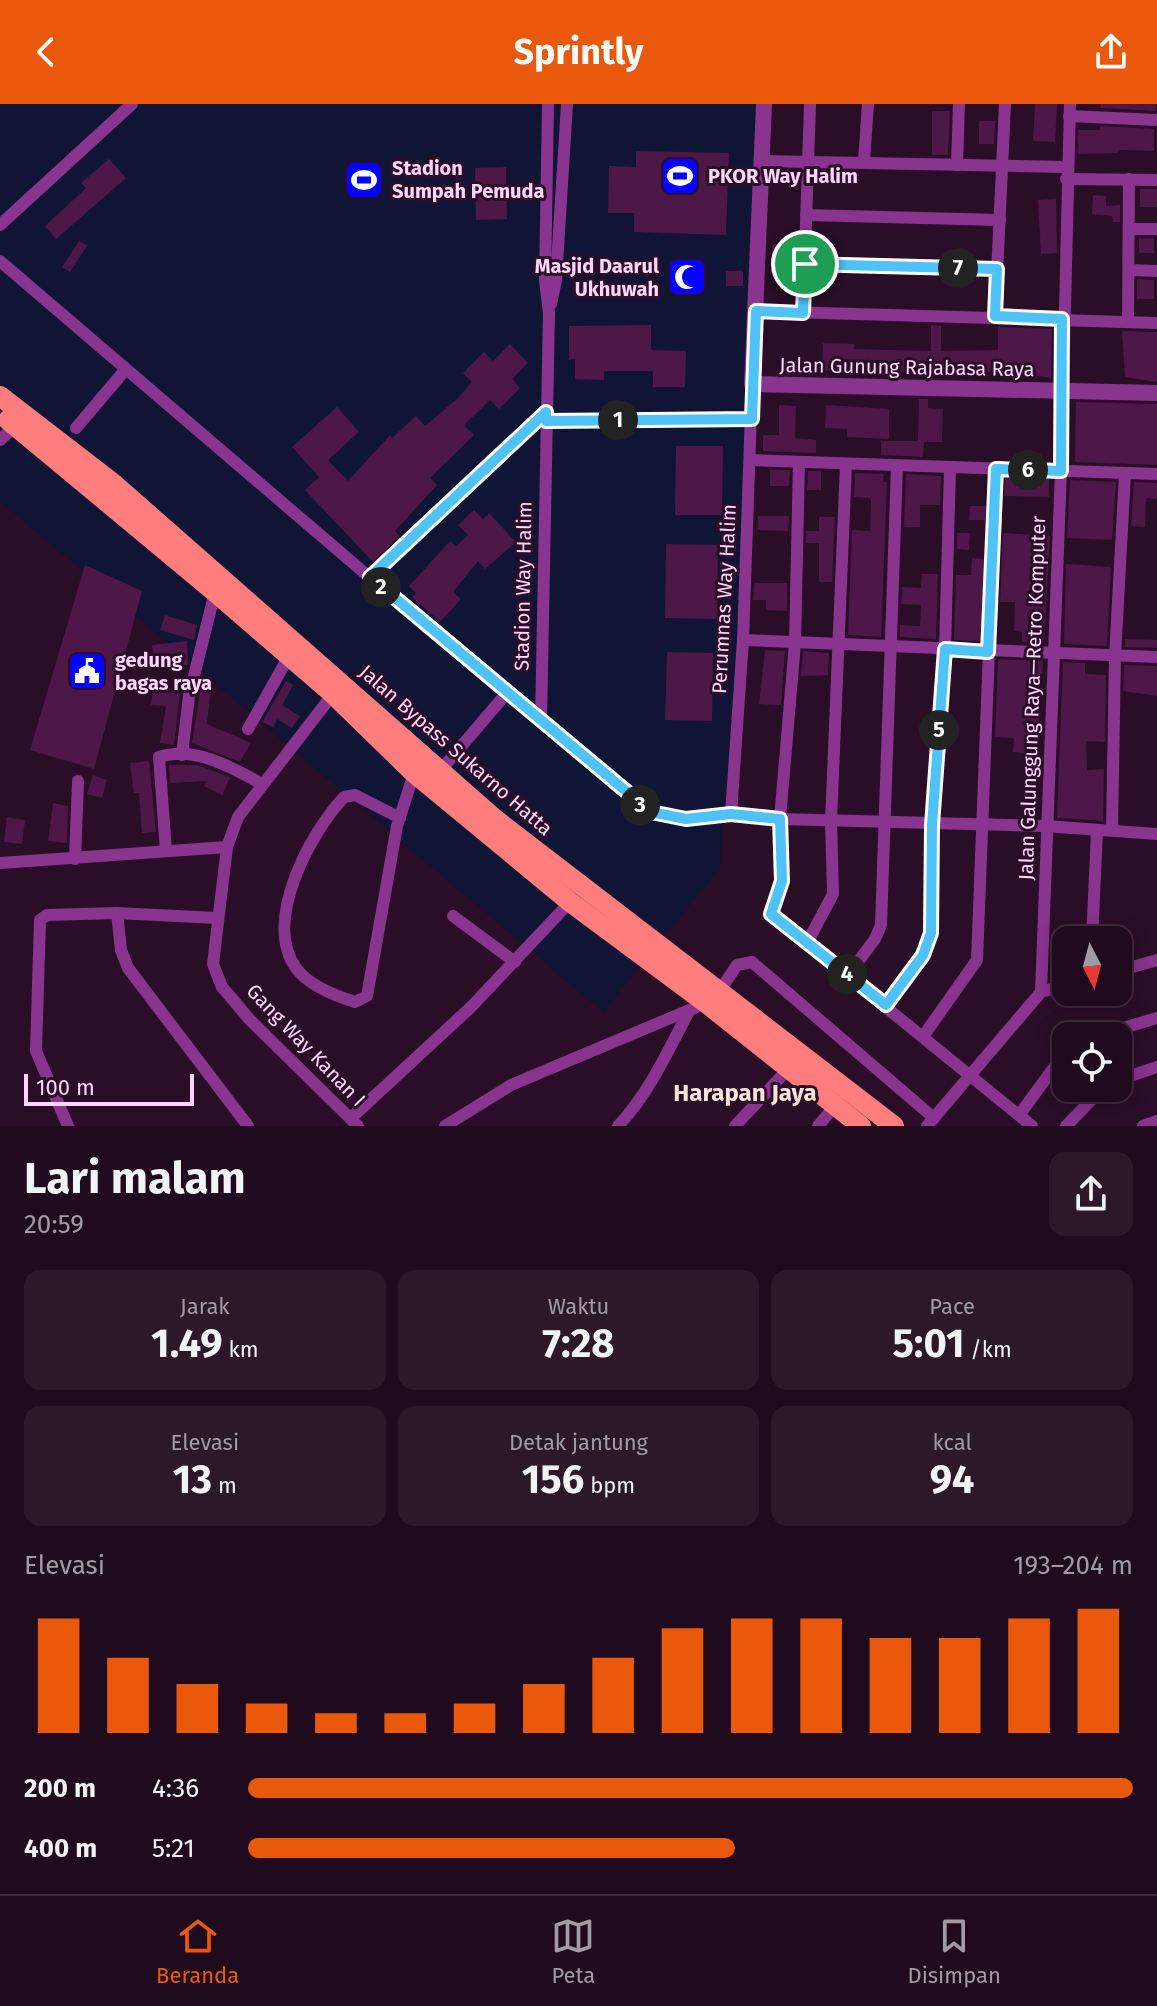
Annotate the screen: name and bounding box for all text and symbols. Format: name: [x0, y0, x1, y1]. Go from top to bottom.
icon: back: [24, 30, 68, 74]
text: Sprintly: [514, 30, 643, 74]
icon: share: [1089, 30, 1133, 74]
sports icon: PKOR Way Halim: [659, 155, 701, 197]
place label: Stadion Sumpah Pemuda: [392, 156, 545, 203]
sports icon: Stadion Sumpah Pemuda: [343, 159, 385, 201]
place label: PKOR Way Halim: [708, 164, 858, 188]
pin: [771, 230, 839, 298]
icon: arrive: [783, 242, 827, 286]
pin: 7: [938, 248, 978, 288]
place label: Masjid Daarul Ukhuwah: [535, 254, 659, 301]
text: 7: [953, 254, 963, 281]
mosque icon: Masjid Daarul Ukhuwah: [666, 256, 708, 298]
street label: Jalan Gunung Rajabasa Raya: [779, 353, 1035, 381]
pin: 1: [598, 400, 638, 440]
text: 1: [613, 406, 623, 433]
pin: 6: [1008, 450, 1048, 490]
text: 6: [1022, 456, 1034, 483]
street label: Stadion Way Halim: [510, 501, 536, 671]
street label: Perumnas Way Halim: [707, 503, 741, 695]
street label: Jalan Galunggung Raya—Retro Komputer: [1014, 515, 1050, 881]
pin: 2: [361, 567, 401, 607]
text: 2: [375, 573, 387, 600]
place label: gedung bagas raya: [115, 648, 212, 695]
public building icon: gedung bagas raya: [66, 650, 108, 692]
street label: Jalan Bypass Sukarno Hatta: [355, 660, 557, 840]
pin: 5: [919, 710, 959, 750]
text: 5: [933, 716, 945, 743]
pin: 3: [620, 785, 660, 825]
text: 3: [634, 791, 646, 818]
north arrow: [1052, 926, 1132, 1006]
map controls: [1052, 926, 1132, 1102]
pin: 4: [827, 954, 867, 994]
text: 4: [841, 960, 853, 987]
street label: Gang Way Kanan I: [242, 979, 370, 1111]
button: locate: [1052, 1022, 1132, 1102]
scale bar: [24, 1070, 194, 1106]
text: 100 m: [36, 1074, 95, 1101]
district label: Harapan Jaya: [673, 1079, 817, 1107]
text: Lari malam: [24, 1152, 246, 1205]
button: share: [1049, 1152, 1133, 1236]
text: 20:59: [24, 1209, 84, 1240]
text: Jarak: [180, 1293, 230, 1320]
text: Waktu: [548, 1293, 609, 1320]
text: Pace: [929, 1293, 975, 1320]
text: 1.49: [151, 1320, 223, 1368]
text: 7:28: [542, 1320, 615, 1368]
text: 5:01: [892, 1320, 965, 1368]
text: km: [223, 1336, 259, 1363]
text: /km: [965, 1336, 1012, 1363]
text: Elevasi: [171, 1429, 239, 1456]
text: Detak jantung: [509, 1429, 648, 1456]
text: kcal: [932, 1429, 972, 1456]
text: 13: [173, 1456, 212, 1504]
text: 156: [522, 1456, 584, 1504]
text: 94: [930, 1456, 974, 1504]
text: m: [212, 1472, 237, 1499]
text: bpm: [584, 1472, 635, 1499]
text: Elevasi: [24, 1550, 105, 1581]
text: 193–204 m: [1013, 1550, 1133, 1581]
text: 200 m: [24, 1773, 96, 1804]
text: 4:36: [152, 1773, 199, 1804]
text: 400 m: [24, 1833, 97, 1864]
text: 5:21: [152, 1833, 195, 1864]
tab: Beranda: [156, 1914, 239, 1989]
tab: Peta: [551, 1914, 595, 1989]
tab: Disimpan: [907, 1914, 1001, 1989]

